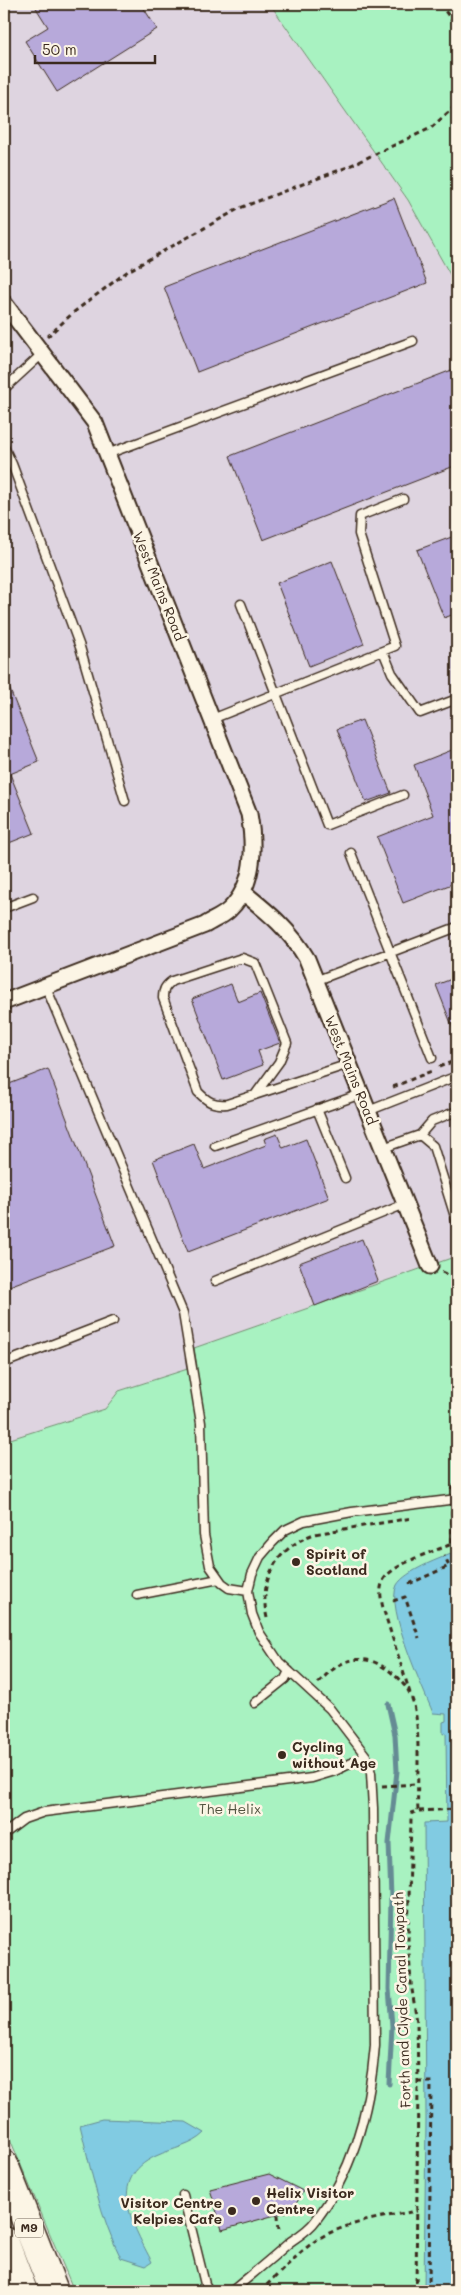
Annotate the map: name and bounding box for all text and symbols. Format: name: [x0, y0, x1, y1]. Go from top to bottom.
scale bar: [35, 32, 155, 64]
text: 50 m: [42, 39, 77, 59]
street label: West Mains Road: [129, 528, 190, 643]
street label: West Mains Road: [321, 1012, 382, 1127]
place label: Spirit of Scotland: [306, 1544, 367, 1579]
marker: Spirit of Scotland: [290, 1556, 302, 1568]
place label: Cycling without Age: [292, 1737, 376, 1772]
marker: Cycling without Age: [276, 1749, 288, 1761]
park label: The Helix: [199, 1799, 261, 1818]
street label: Forth and Clyde Canal Towpath: [388, 1892, 415, 2108]
place label: Helix Visitor Centre: [266, 2183, 354, 2218]
place label: Visitor Centre Kelpies Cafe: [121, 2193, 222, 2228]
marker: Helix Visitor Centre: [250, 2195, 262, 2207]
marker: Visitor Centre Kelpies Cafe: [226, 2205, 238, 2217]
road number: M9: [15, 2218, 43, 2238]

